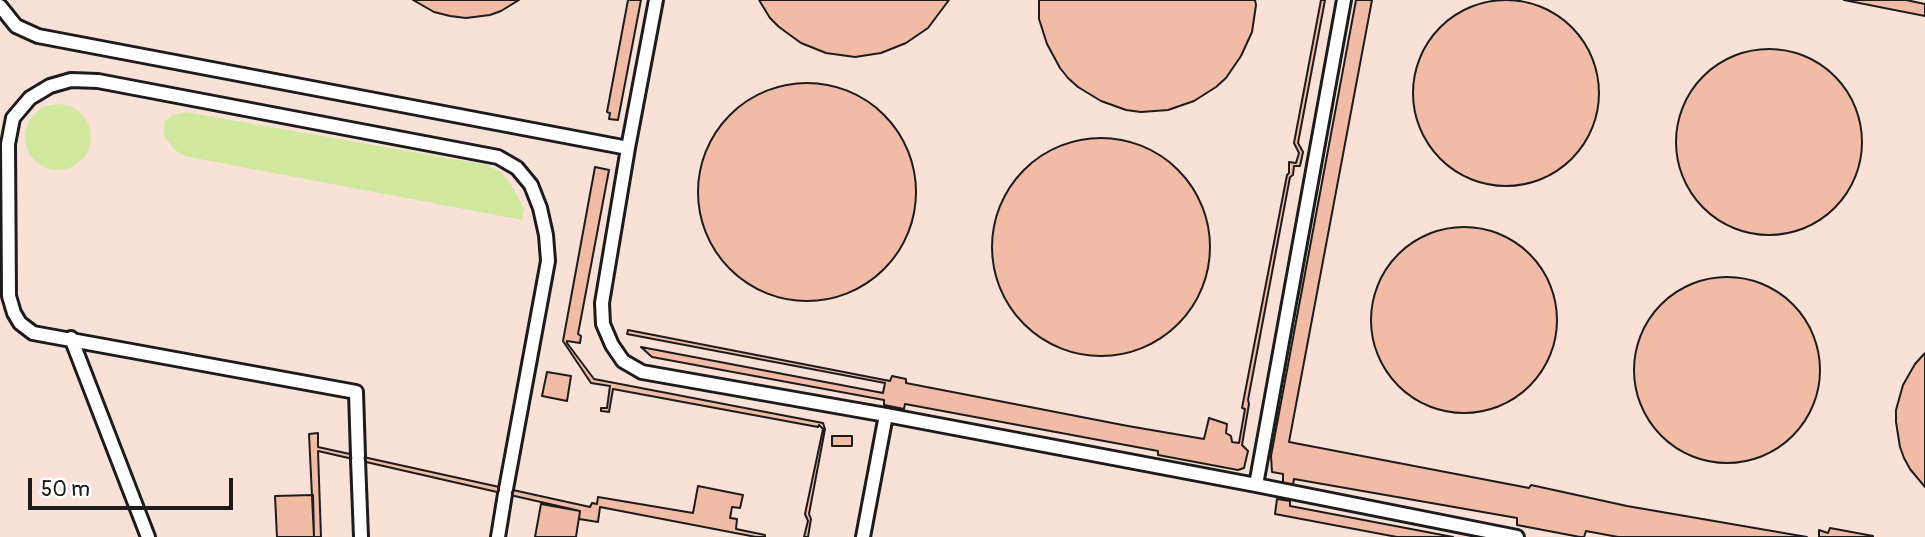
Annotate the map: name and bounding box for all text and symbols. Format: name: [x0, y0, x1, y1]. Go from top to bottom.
scale bar: [32, 463, 236, 507]
text: 50 m: [41, 476, 90, 503]

